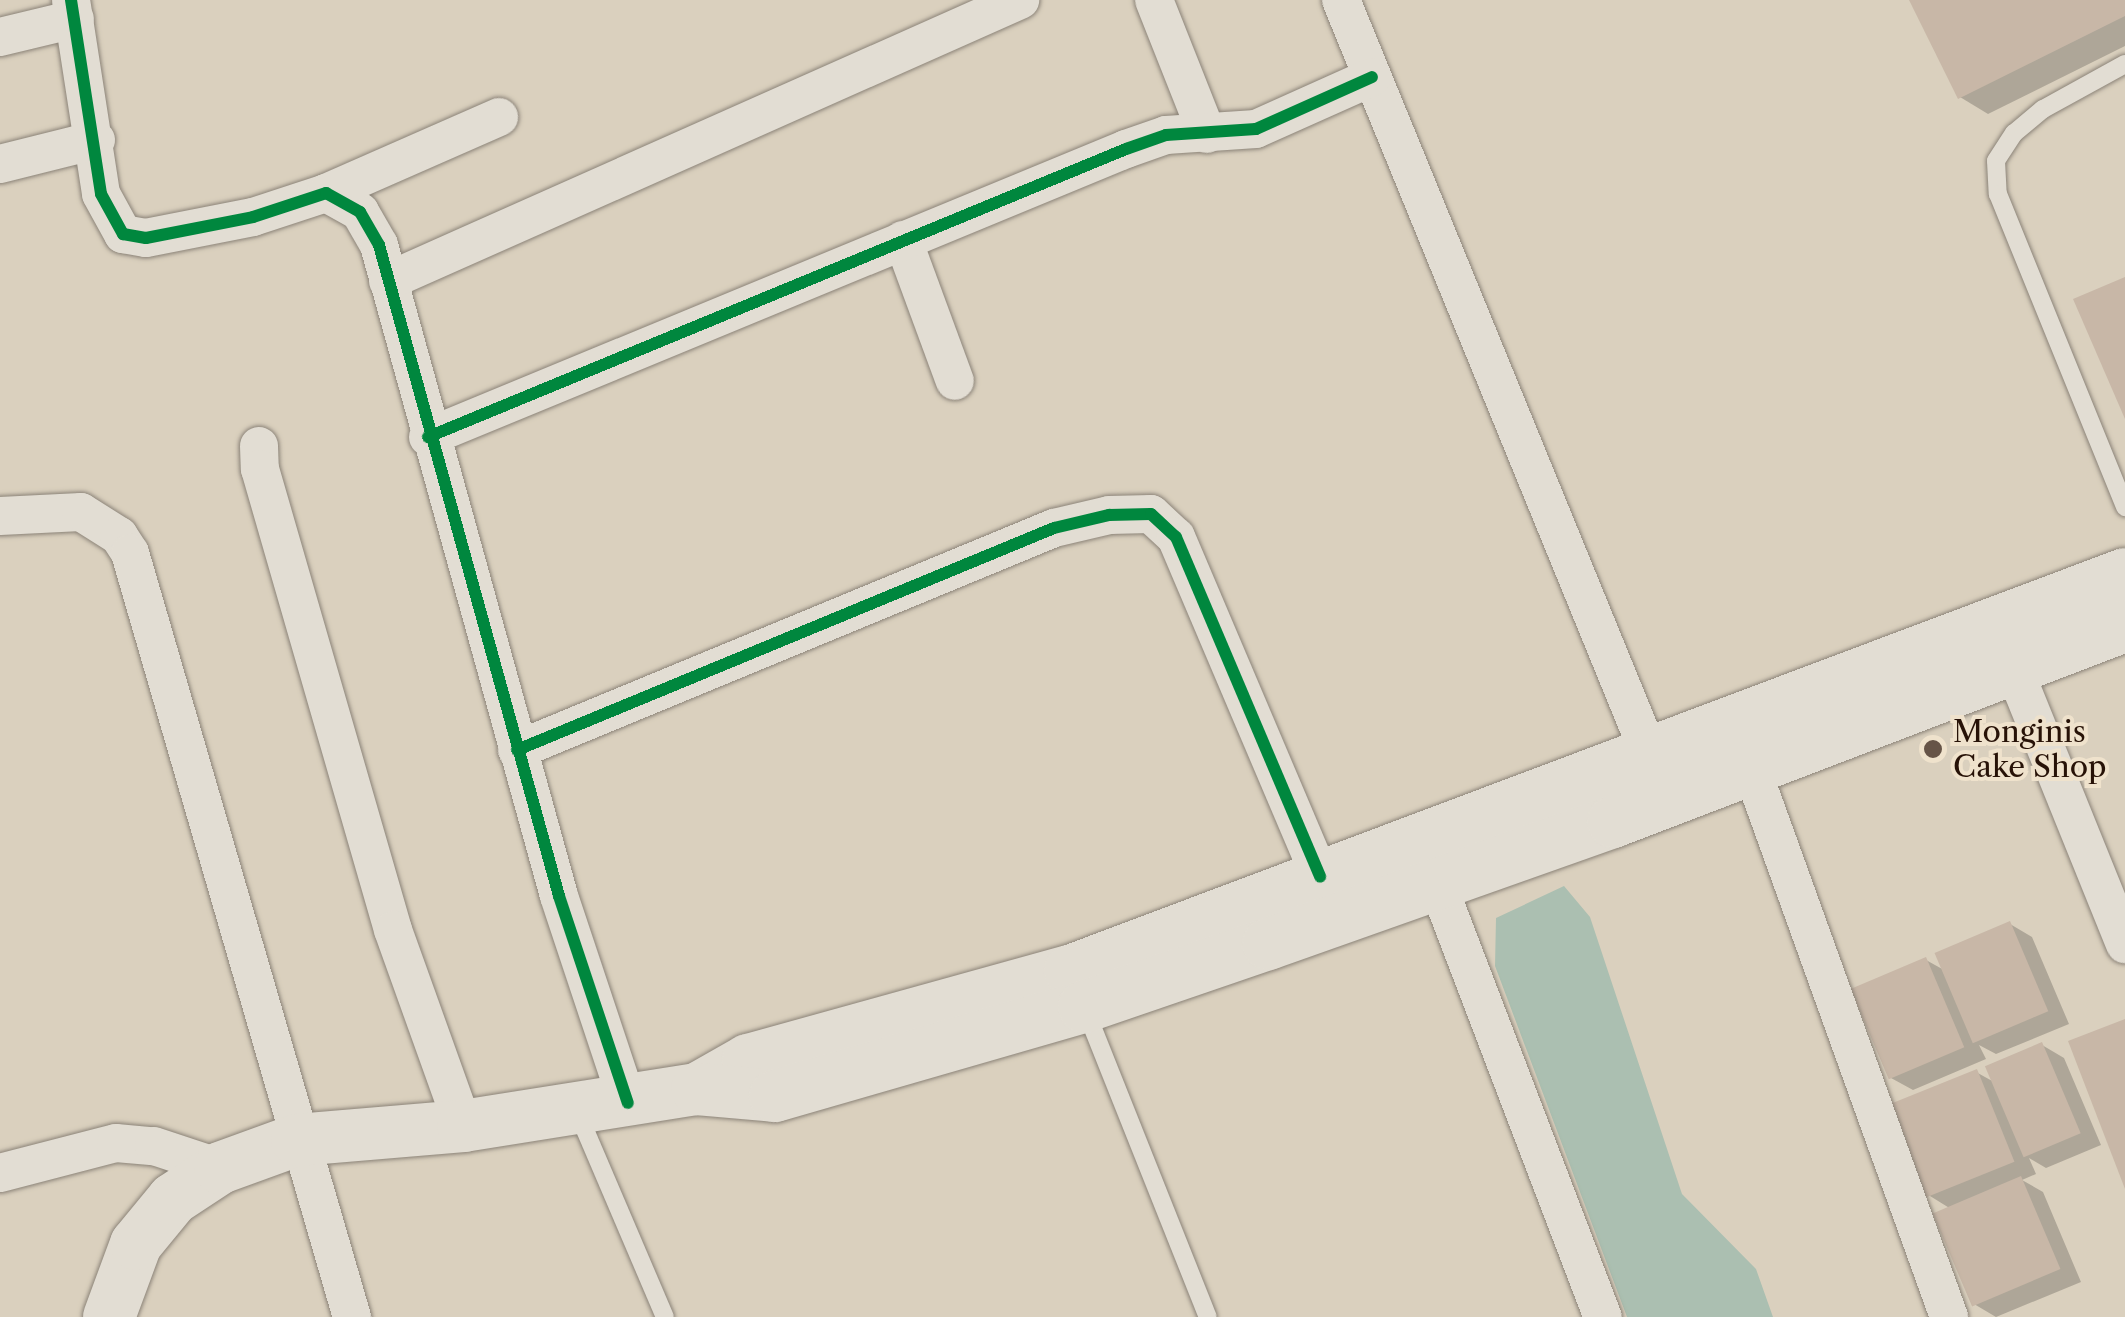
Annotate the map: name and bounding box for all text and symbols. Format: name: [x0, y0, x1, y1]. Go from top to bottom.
place label: Monginis Cake Shop: [1953, 714, 2107, 784]
marker: Monginis Cake Shop: [1922, 738, 1944, 760]

